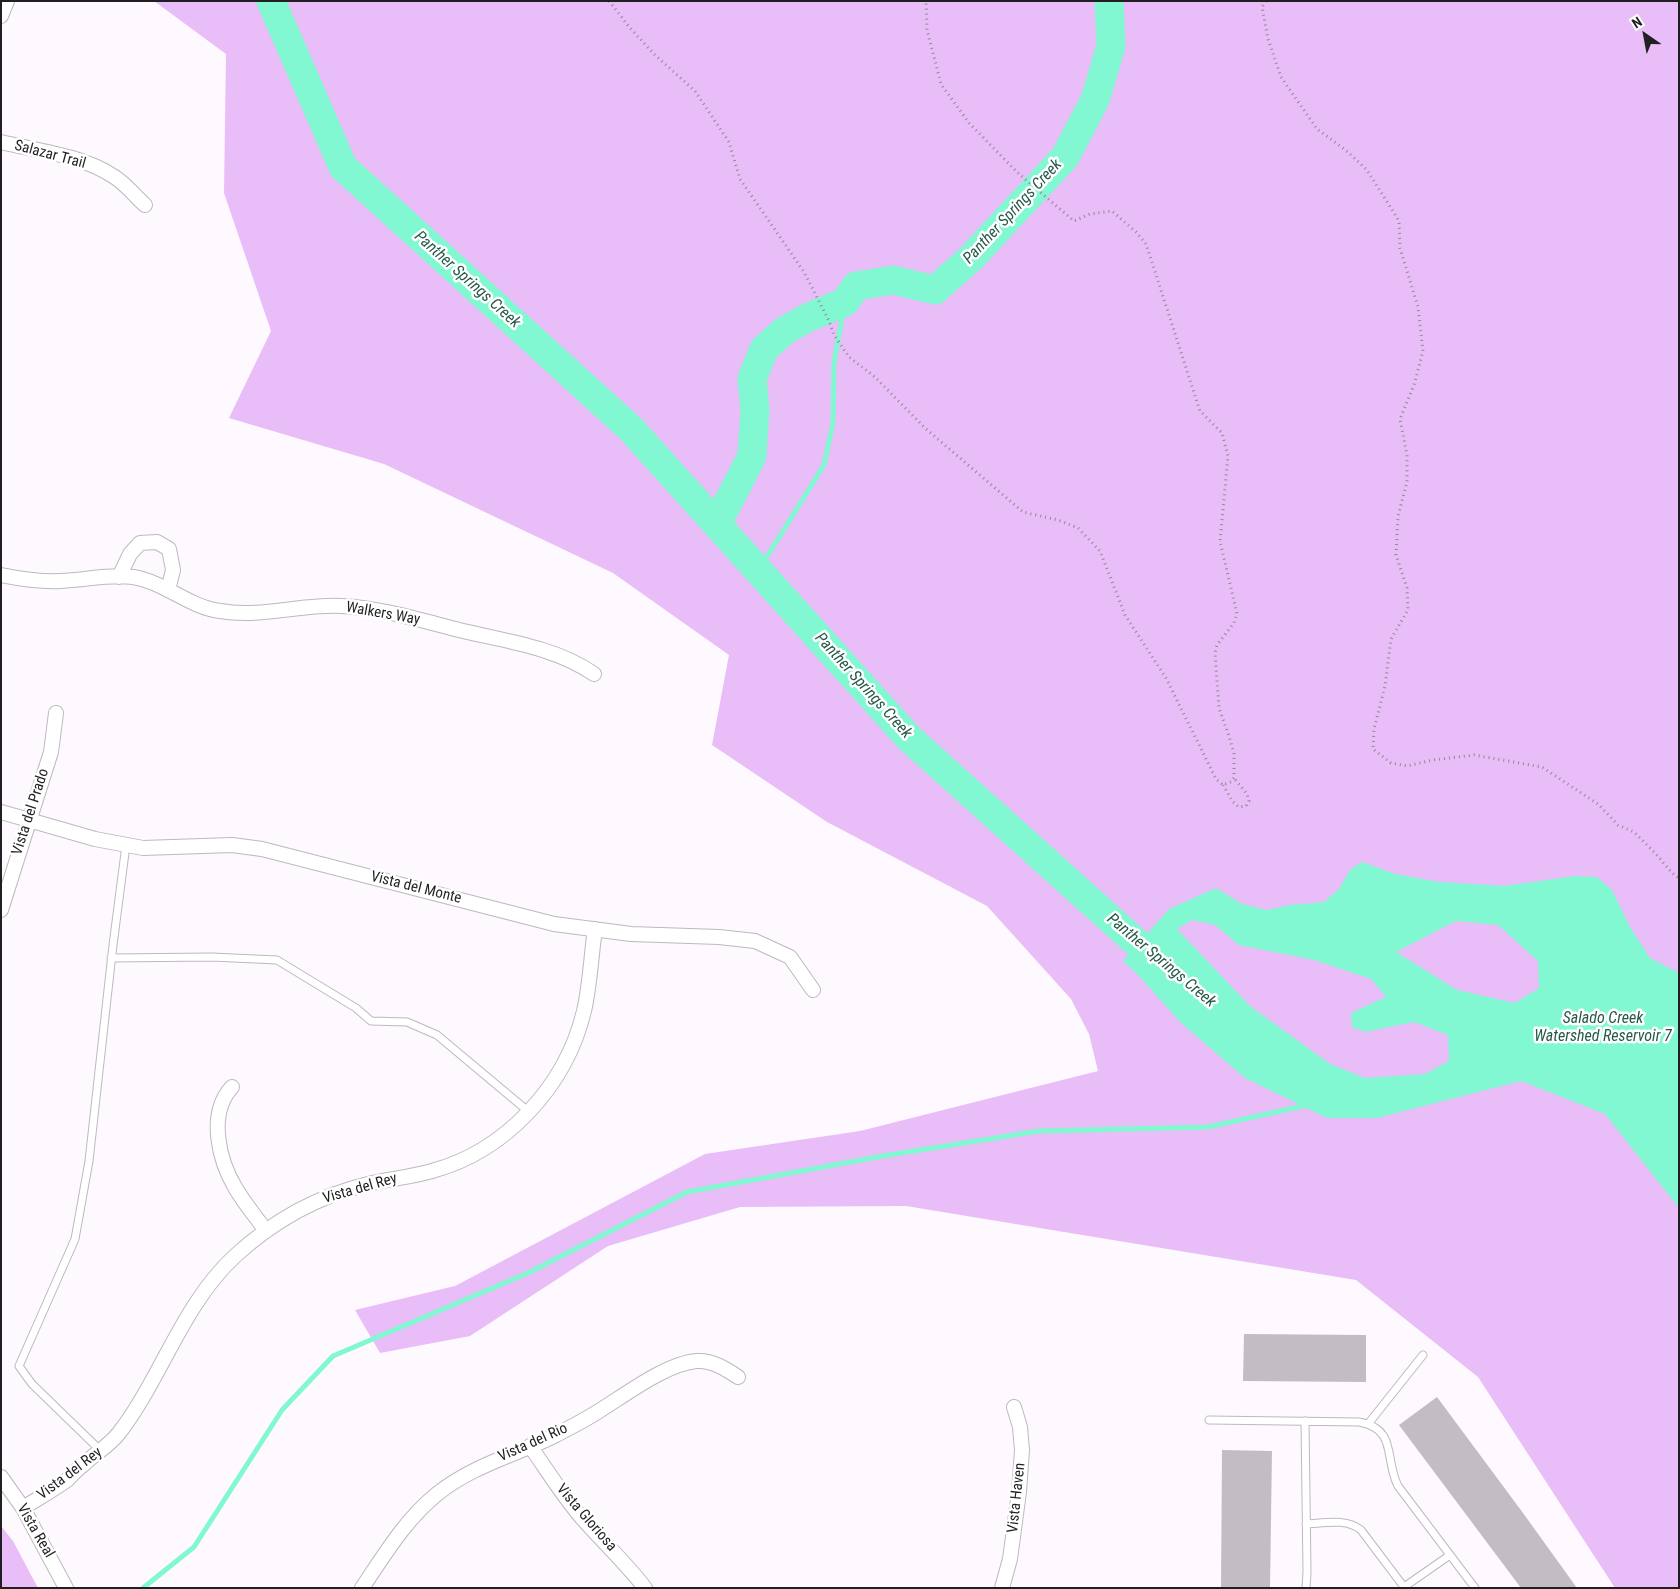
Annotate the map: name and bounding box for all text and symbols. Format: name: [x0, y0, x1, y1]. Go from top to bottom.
north arrow: [1620, 10, 1670, 60]
text: N: [1629, 13, 1645, 31]
street label: Salazar Trail: [12, 137, 88, 173]
water label: Panther Springs Creek: [960, 156, 1066, 268]
water label: Panther Springs Creek: [410, 227, 524, 333]
street label: Walkers Way: [345, 599, 421, 629]
water label: Panther Springs Creek: [810, 629, 916, 743]
street label: Vista del Prado: [9, 766, 53, 858]
street label: Vista del Monte: [369, 868, 463, 908]
water label: Panther Springs Creek: [1103, 910, 1219, 1012]
water label: Salado Creek Watershed Reservoir 7: [1534, 1009, 1672, 1047]
street label: Vista del Rey: [321, 1170, 399, 1208]
street label: Vista del Rio: [496, 1420, 570, 1466]
street label: Vista del Rey: [34, 1444, 106, 1504]
street label: Vista Haven: [1004, 1462, 1030, 1534]
street label: Vista Gloriosa: [552, 1481, 620, 1555]
street label: Vista Real: [12, 1501, 58, 1561]

